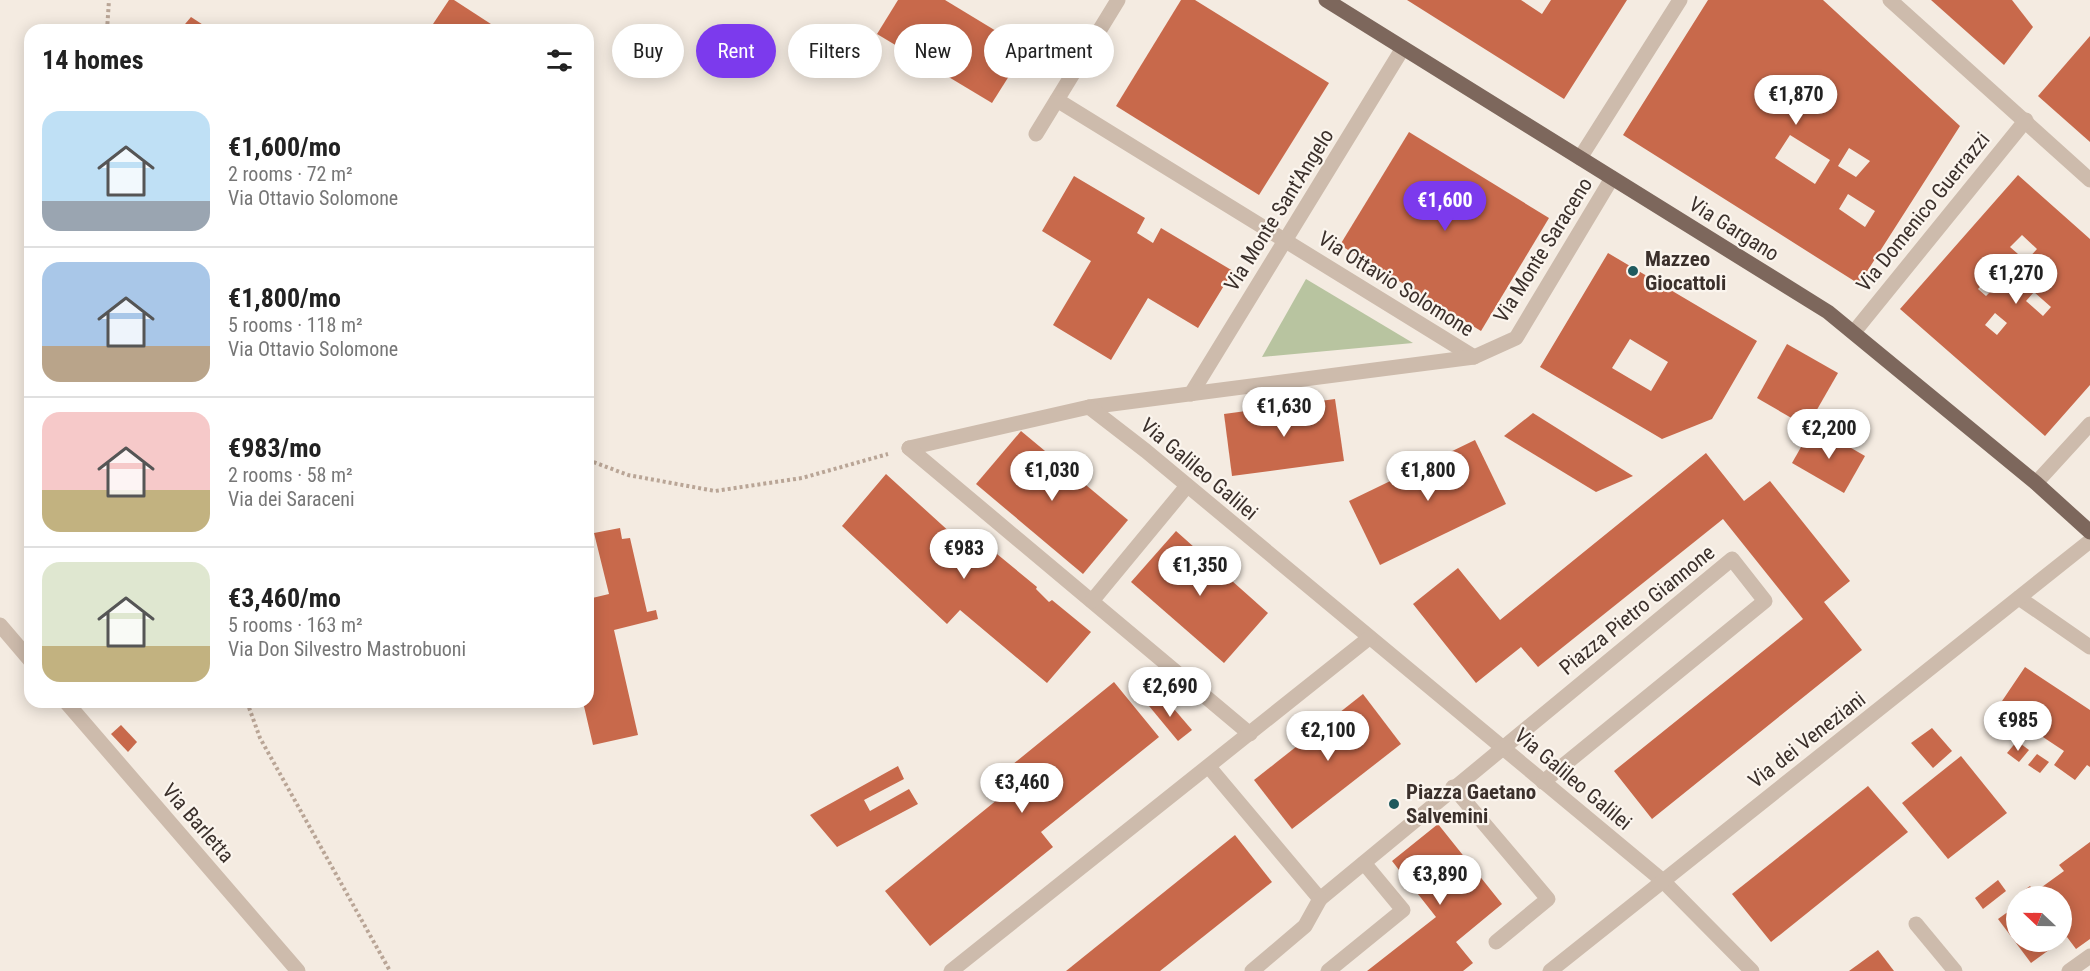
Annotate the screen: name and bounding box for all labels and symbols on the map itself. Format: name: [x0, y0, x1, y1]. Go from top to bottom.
pin: €1,870: [1747, 75, 1845, 126]
street label: Via Monte Sant'Angelo: [1219, 125, 1339, 295]
street label: Via Domenico Guerrazzi: [1851, 128, 1995, 296]
street label: Via Monte Saraceno: [1489, 173, 1597, 327]
pin: €1,600: [1396, 181, 1494, 232]
street label: Via Gargano: [1685, 192, 1783, 266]
street label: Via Ottavio Solomone: [1314, 226, 1478, 342]
place label: Mazzeo Giocattoli: [1645, 247, 1726, 295]
pin: €1,270: [1967, 254, 2065, 305]
marker: Mazzeo Giocattoli: [1626, 264, 1640, 278]
pin: €1,630: [1235, 387, 1333, 438]
pin: €2,200: [1780, 409, 1878, 460]
street label: Via Galileo Galilei: [1136, 413, 1262, 525]
pin: €1,030: [1003, 451, 1101, 502]
pin: €1,800: [1379, 451, 1477, 502]
pin: €983: [928, 529, 1000, 580]
street label: Piazza Pietro Giannone: [1555, 540, 1719, 680]
pin: €1,350: [1151, 546, 1249, 597]
pin: €2,690: [1121, 667, 1219, 718]
street label: Via dei Veneziani: [1744, 687, 1870, 793]
pin: €985: [1982, 701, 2054, 752]
pin: €2,100: [1279, 711, 1377, 762]
street label: Via Galileo Galilei: [1510, 723, 1636, 835]
pin: €3,460: [973, 763, 1071, 814]
street label: Via Barletta: [157, 779, 239, 867]
place label: Piazza Gaetano Salvemini: [1406, 780, 1536, 828]
marker: Piazza Gaetano Salvemini: [1387, 797, 1401, 811]
pin: €3,890: [1391, 855, 1489, 906]
north arrow: [2006, 886, 2072, 952]

